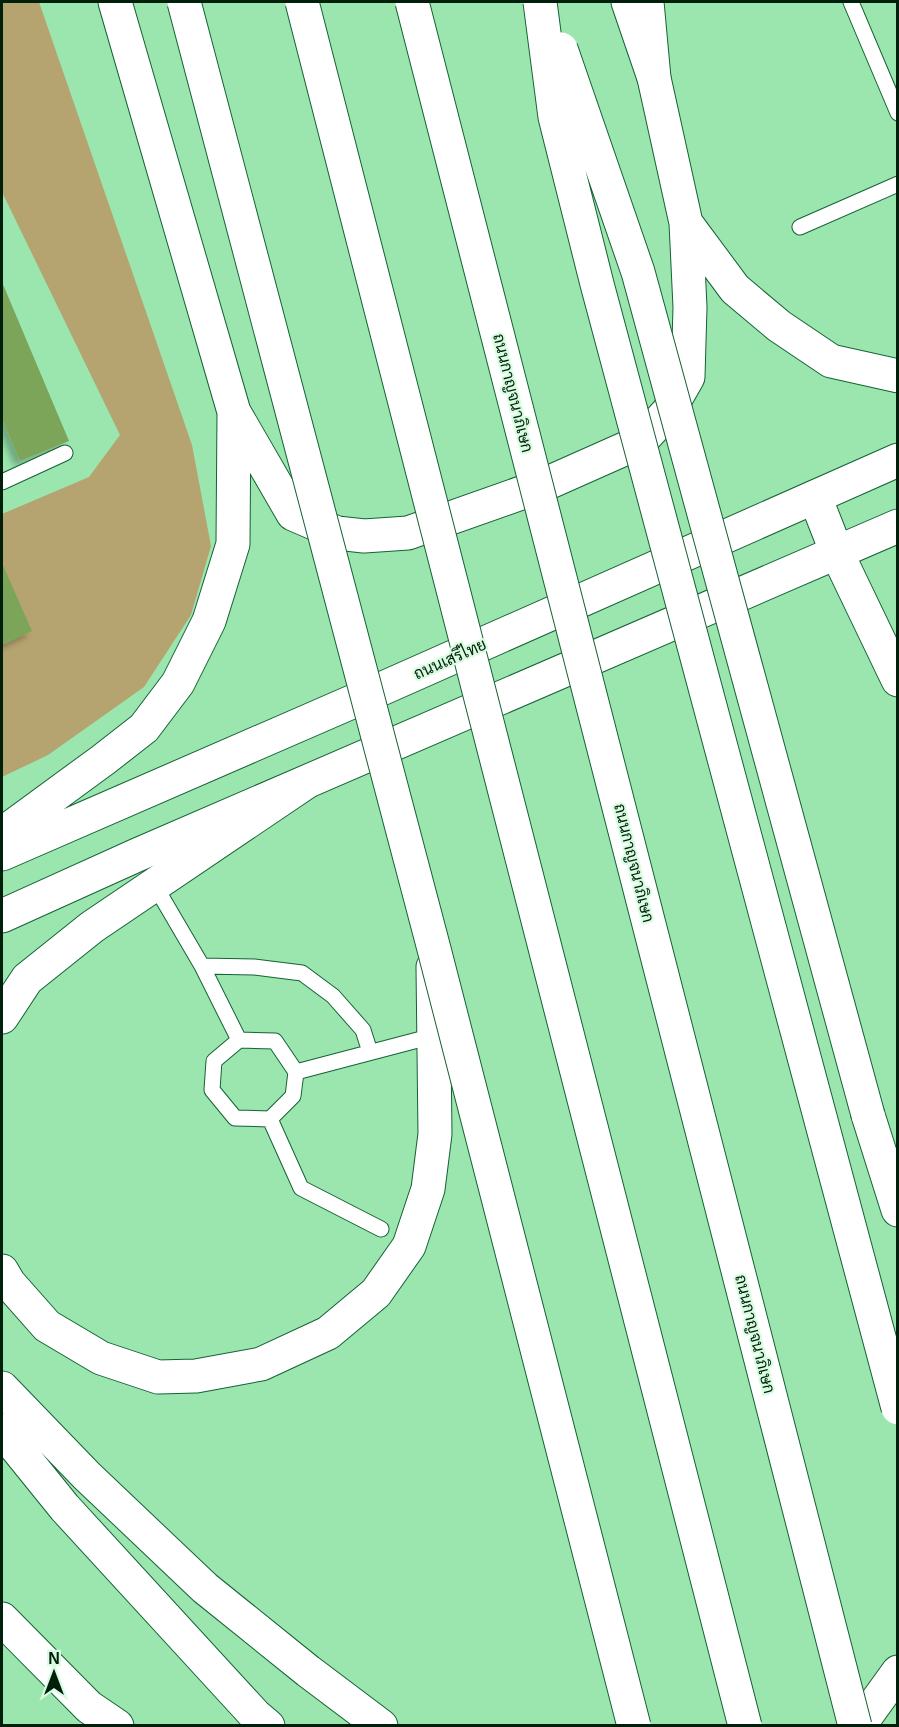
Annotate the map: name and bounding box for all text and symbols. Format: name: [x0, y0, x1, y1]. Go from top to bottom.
street label: ถนนกาญจนาภิเษก: [489, 332, 537, 454]
street label: ถนนเสรีไทย: [410, 633, 489, 683]
street label: ถนนกาญจนาภิเษก: [610, 802, 658, 924]
street label: ถนนกาญจนาภิเษก: [731, 1273, 779, 1395]
north arrow: [24, 1643, 84, 1703]
text: N: [48, 1650, 60, 1667]

